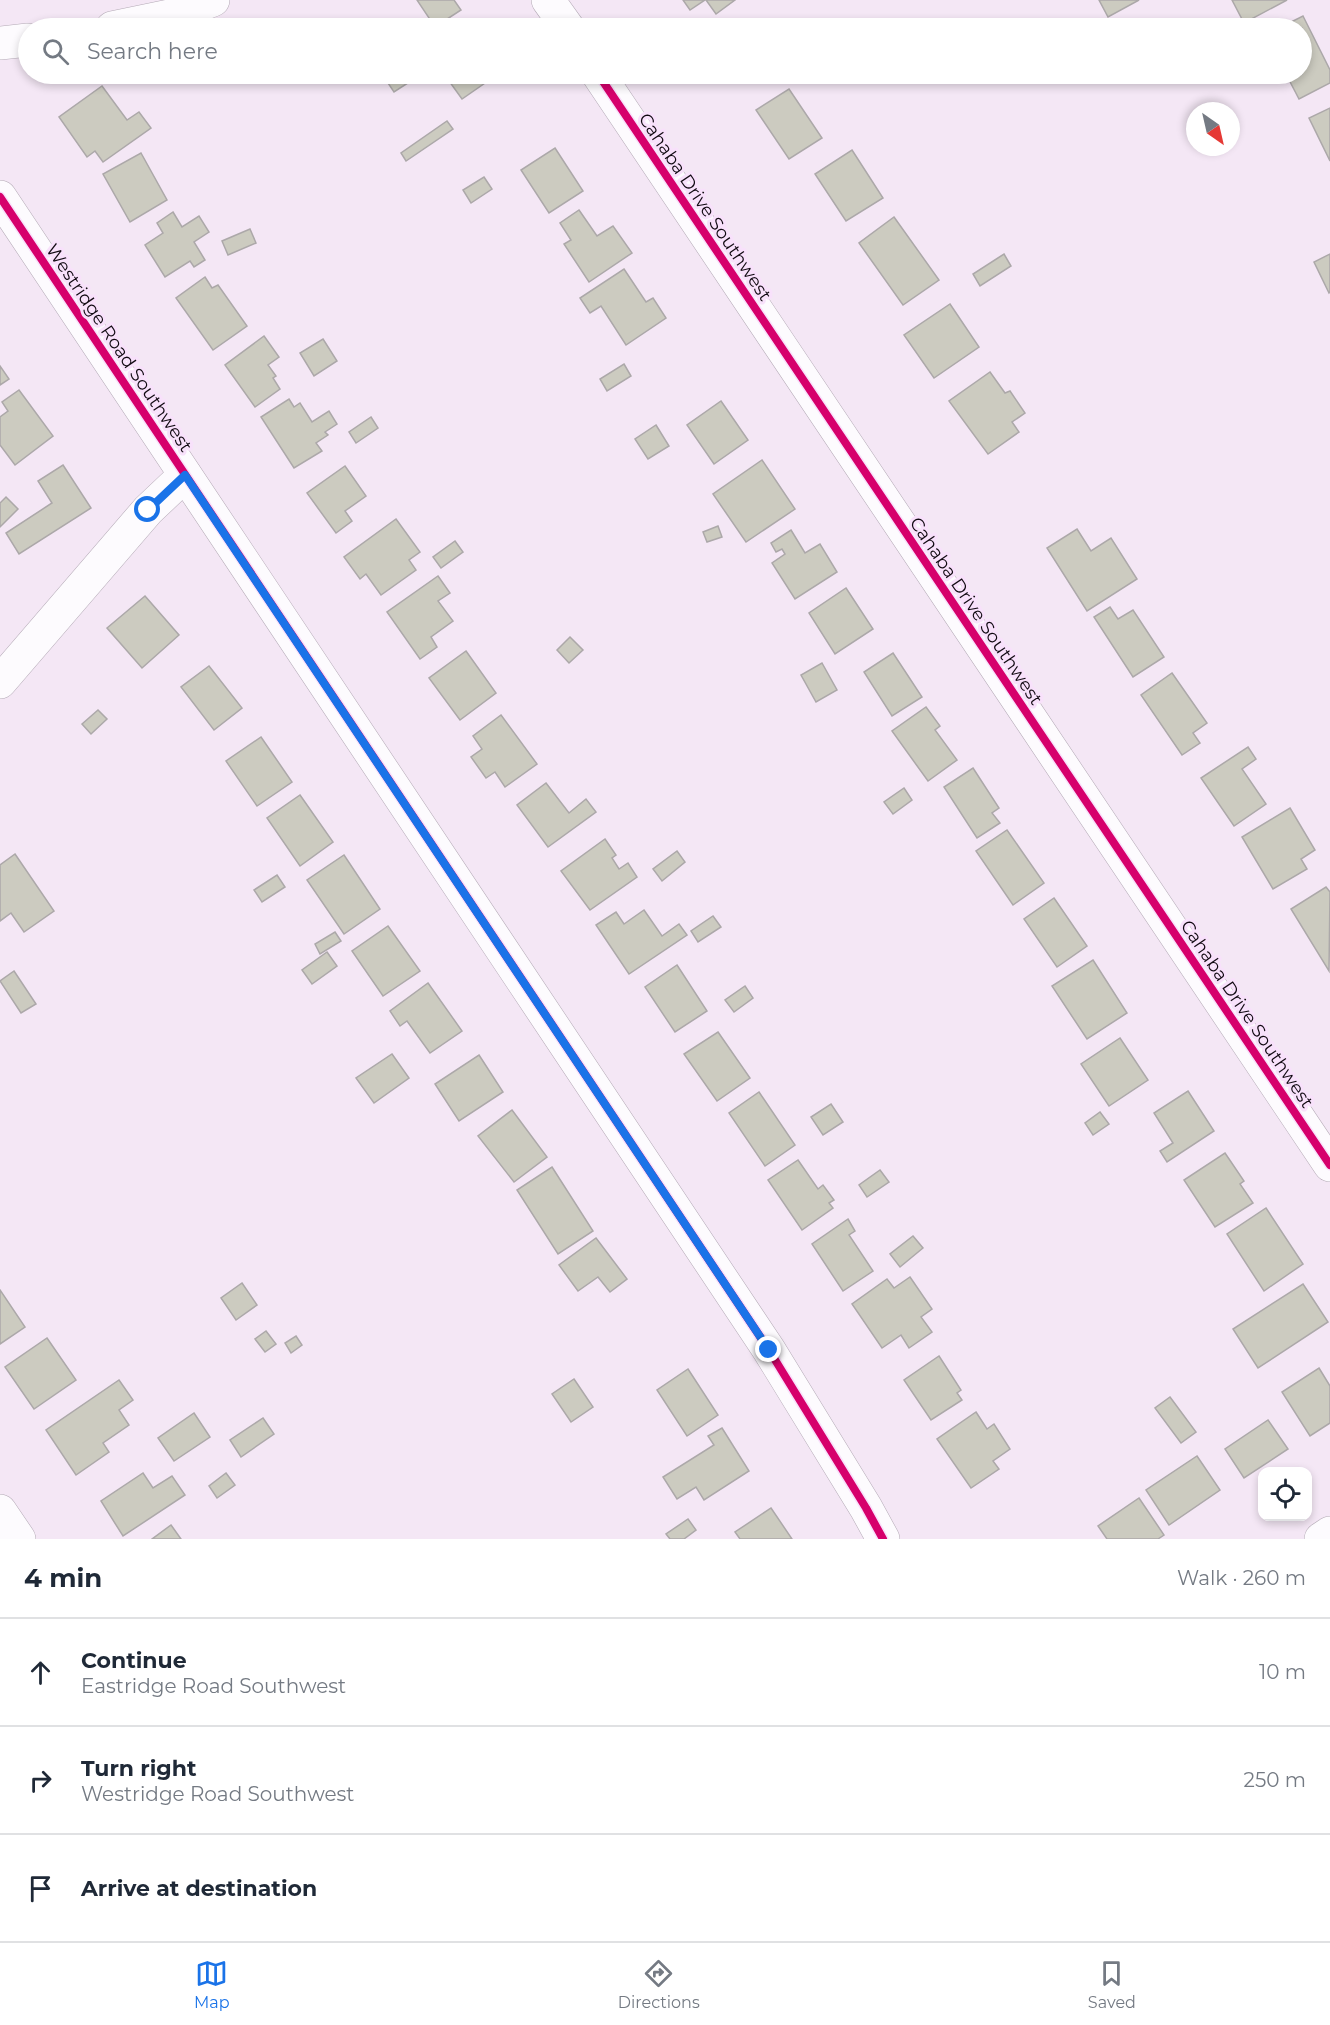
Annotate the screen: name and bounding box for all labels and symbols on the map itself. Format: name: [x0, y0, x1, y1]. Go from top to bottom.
north arrow: [1186, 102, 1240, 156]
street label: Cahaba Drive Southwest: [634, 109, 776, 305]
street label: Westridge Road Southwest: [41, 240, 197, 456]
route start: [134, 496, 160, 522]
street label: Cahaba Drive Southwest: [905, 513, 1047, 709]
street label: Cahaba Drive Southwest: [1176, 916, 1318, 1112]
route end: [755, 1336, 781, 1362]

